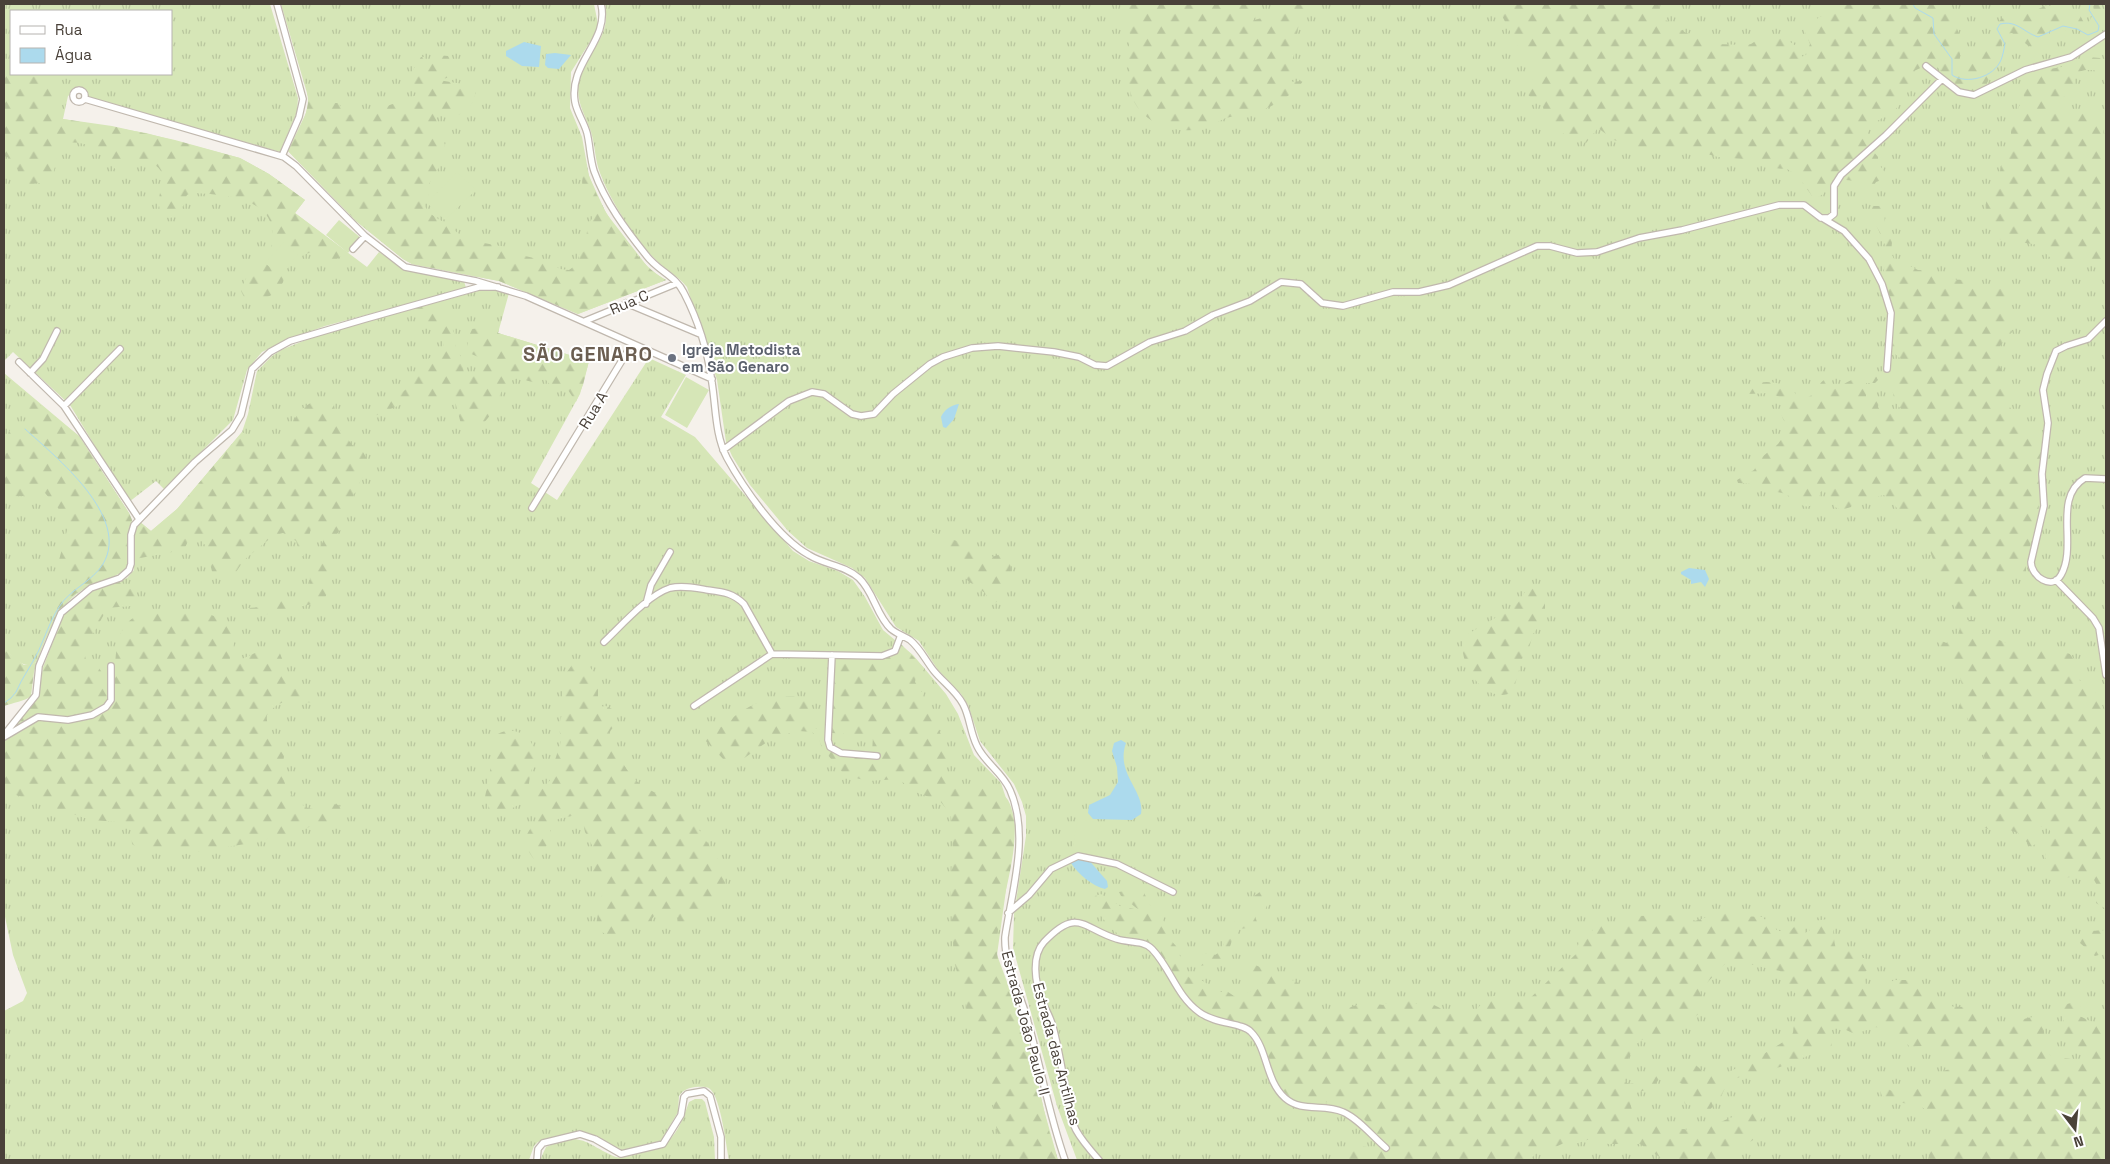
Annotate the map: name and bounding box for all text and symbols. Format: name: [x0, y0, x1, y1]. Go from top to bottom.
legend: [10, 10, 172, 75]
text: Rua: [55, 20, 83, 39]
text: Água: [55, 45, 92, 64]
street label: Rua C: [607, 285, 651, 319]
place label: Igreja Metodista em São Genaro: [682, 340, 801, 376]
district label: SÃO GENARO: [523, 341, 653, 367]
marker: Igreja Metodista em São Genaro: [666, 352, 678, 364]
street label: Rua A: [574, 387, 612, 432]
street label: Estrada João Paulo II: [998, 949, 1054, 1097]
street label: Estrada das Antilhas: [1029, 980, 1085, 1128]
north arrow: [2050, 1104, 2100, 1154]
text: N: [2072, 1132, 2086, 1151]

